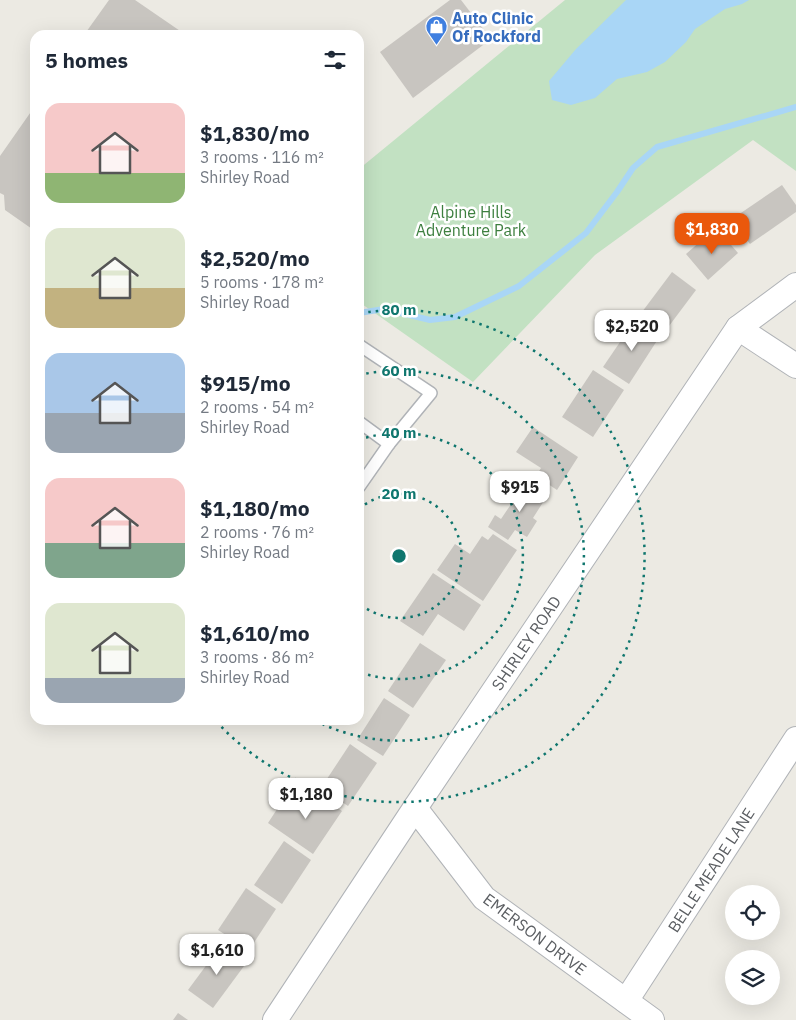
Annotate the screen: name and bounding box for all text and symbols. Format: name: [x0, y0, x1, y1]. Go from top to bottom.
place label: Auto Clinic Of Rockford: [452, 8, 541, 46]
shop icon: Auto Clinic Of Rockford: [424, 15, 448, 46]
text: 5 homes: [45, 46, 128, 74]
icon: filters: [321, 46, 349, 74]
text: $1,830/mo: [200, 119, 310, 147]
icon: home: [85, 123, 145, 183]
text: 3 rooms · 116 m²: [200, 147, 324, 167]
text: Shirley Road: [200, 167, 290, 187]
park label: Alpine Hills Adventure Park: [416, 202, 527, 240]
pin: $1,830: [671, 212, 753, 255]
text: $1,830: [686, 219, 738, 239]
text: $2,520/mo: [200, 244, 310, 272]
icon: home: [85, 248, 145, 308]
text: 5 rooms · 178 m²: [200, 272, 324, 292]
text: Shirley Road: [200, 292, 290, 312]
text: 80 m: [382, 300, 416, 319]
pin: $2,520: [591, 310, 673, 352]
text: $2,520: [606, 316, 658, 336]
text: 60 m: [382, 361, 416, 380]
text: $915/mo: [200, 369, 291, 397]
icon: home: [85, 373, 145, 433]
text: 2 rooms · 54 m²: [200, 397, 314, 417]
text: Shirley Road: [200, 417, 290, 437]
text: 40 m: [382, 423, 416, 442]
pin: $915: [490, 470, 550, 513]
text: $915: [501, 477, 539, 497]
text: 20 m: [382, 484, 416, 503]
text: $1,180/mo: [200, 494, 310, 522]
icon: home: [85, 498, 145, 558]
text: 2 rooms · 76 m²: [200, 522, 314, 542]
text: Shirley Road: [200, 542, 290, 562]
centre of rings: [390, 547, 408, 565]
street label: SHIRLEY ROAD: [487, 592, 565, 694]
text: $1,610/mo: [200, 619, 310, 647]
icon: home: [85, 623, 145, 683]
text: 3 rooms · 86 m²: [200, 647, 314, 667]
text: Shirley Road: [200, 667, 290, 687]
pin: $1,180: [265, 778, 347, 820]
text: $1,180: [280, 784, 332, 804]
street label: BELLE MEADE LANE: [663, 804, 759, 936]
map controls: [725, 885, 780, 1005]
button: locate: [725, 885, 780, 940]
street label: EMERSON DRIVE: [479, 889, 591, 979]
pin: $1,610: [176, 934, 258, 976]
text: $1,610: [191, 940, 243, 960]
button: layers: [725, 950, 780, 1005]

